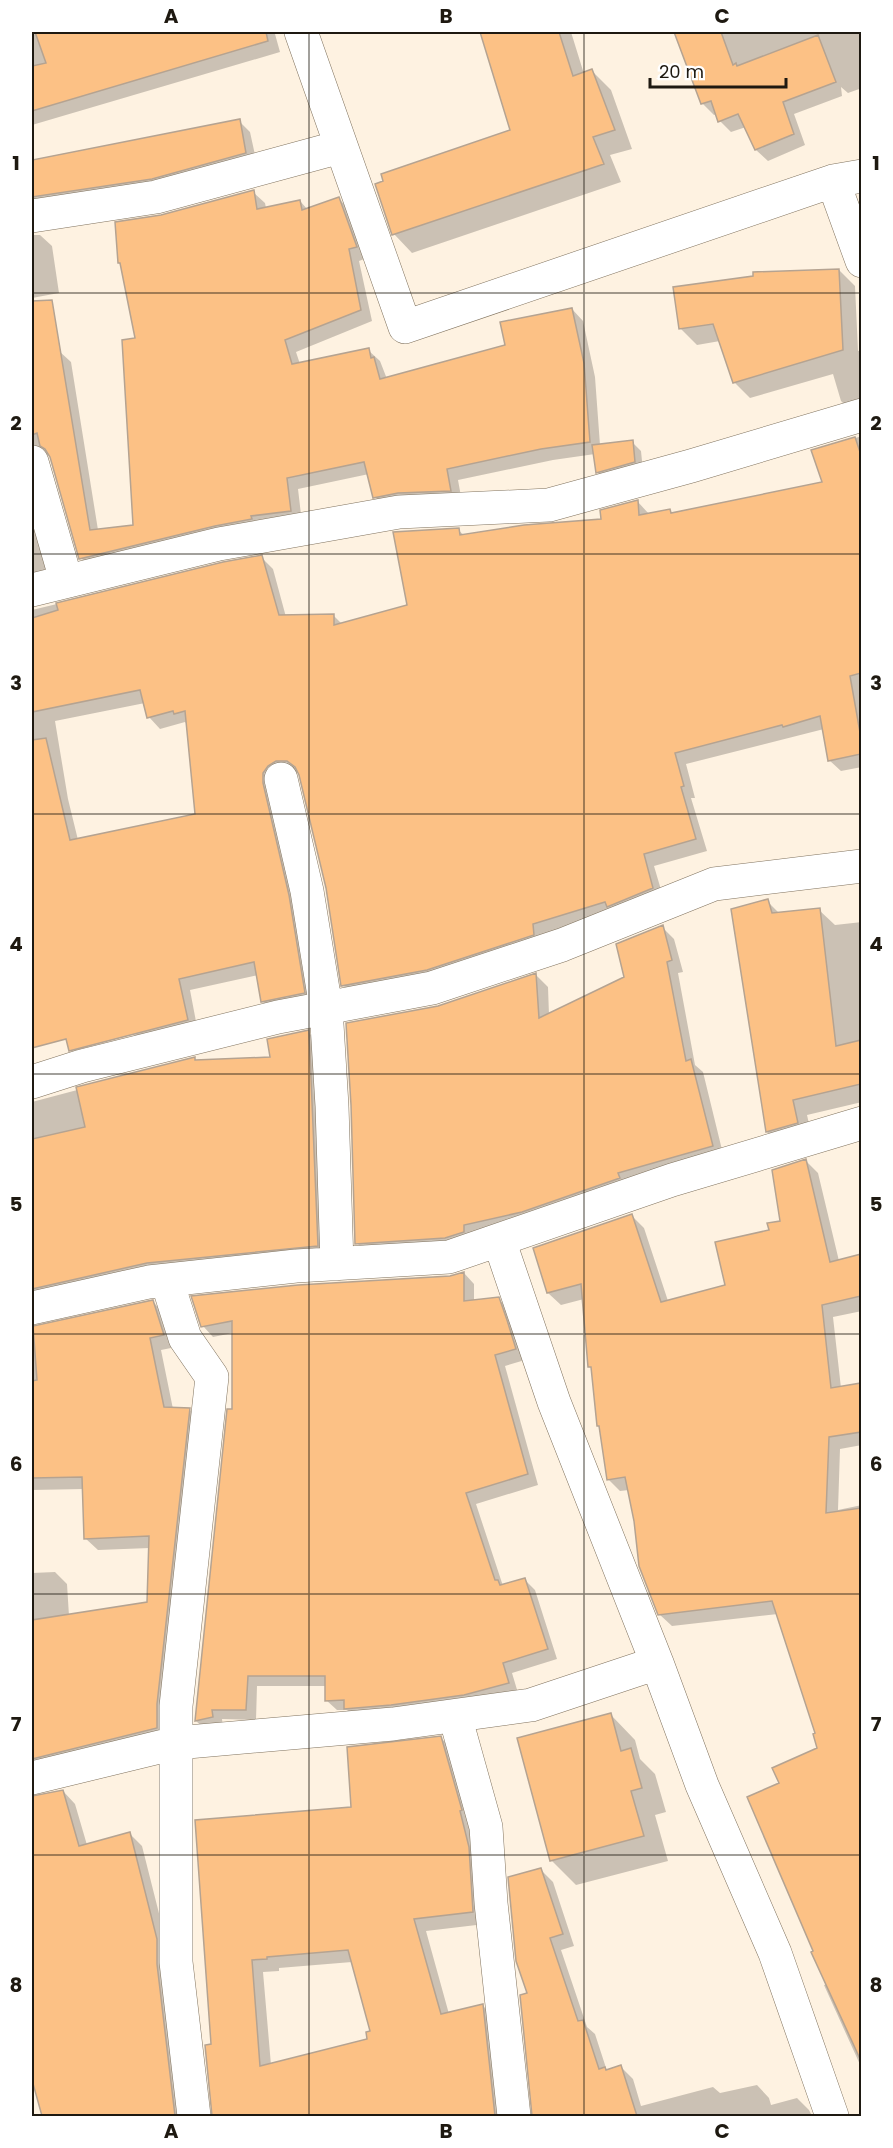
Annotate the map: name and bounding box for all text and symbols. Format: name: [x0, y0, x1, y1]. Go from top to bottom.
text: A: [164, 2, 179, 30]
text: B: [439, 2, 453, 30]
text: C: [714, 2, 730, 30]
scale bar: [650, 51, 786, 89]
text: 20 m: [659, 59, 704, 84]
text: 1: [12, 149, 20, 177]
text: 1: [872, 149, 880, 177]
text: 2: [10, 409, 22, 437]
text: 2: [870, 409, 882, 437]
text: 3: [10, 669, 22, 697]
text: 3: [870, 669, 882, 697]
text: 4: [9, 930, 23, 958]
text: 4: [869, 930, 883, 958]
text: 5: [10, 1190, 23, 1218]
text: 5: [870, 1190, 883, 1218]
text: 6: [10, 1450, 22, 1478]
text: 6: [870, 1450, 882, 1478]
text: 7: [11, 1710, 22, 1738]
text: 7: [871, 1710, 882, 1738]
text: 8: [10, 1971, 22, 1999]
text: 8: [870, 1971, 882, 1999]
text: A: [164, 2117, 179, 2145]
text: B: [439, 2117, 453, 2145]
text: C: [714, 2117, 730, 2145]

